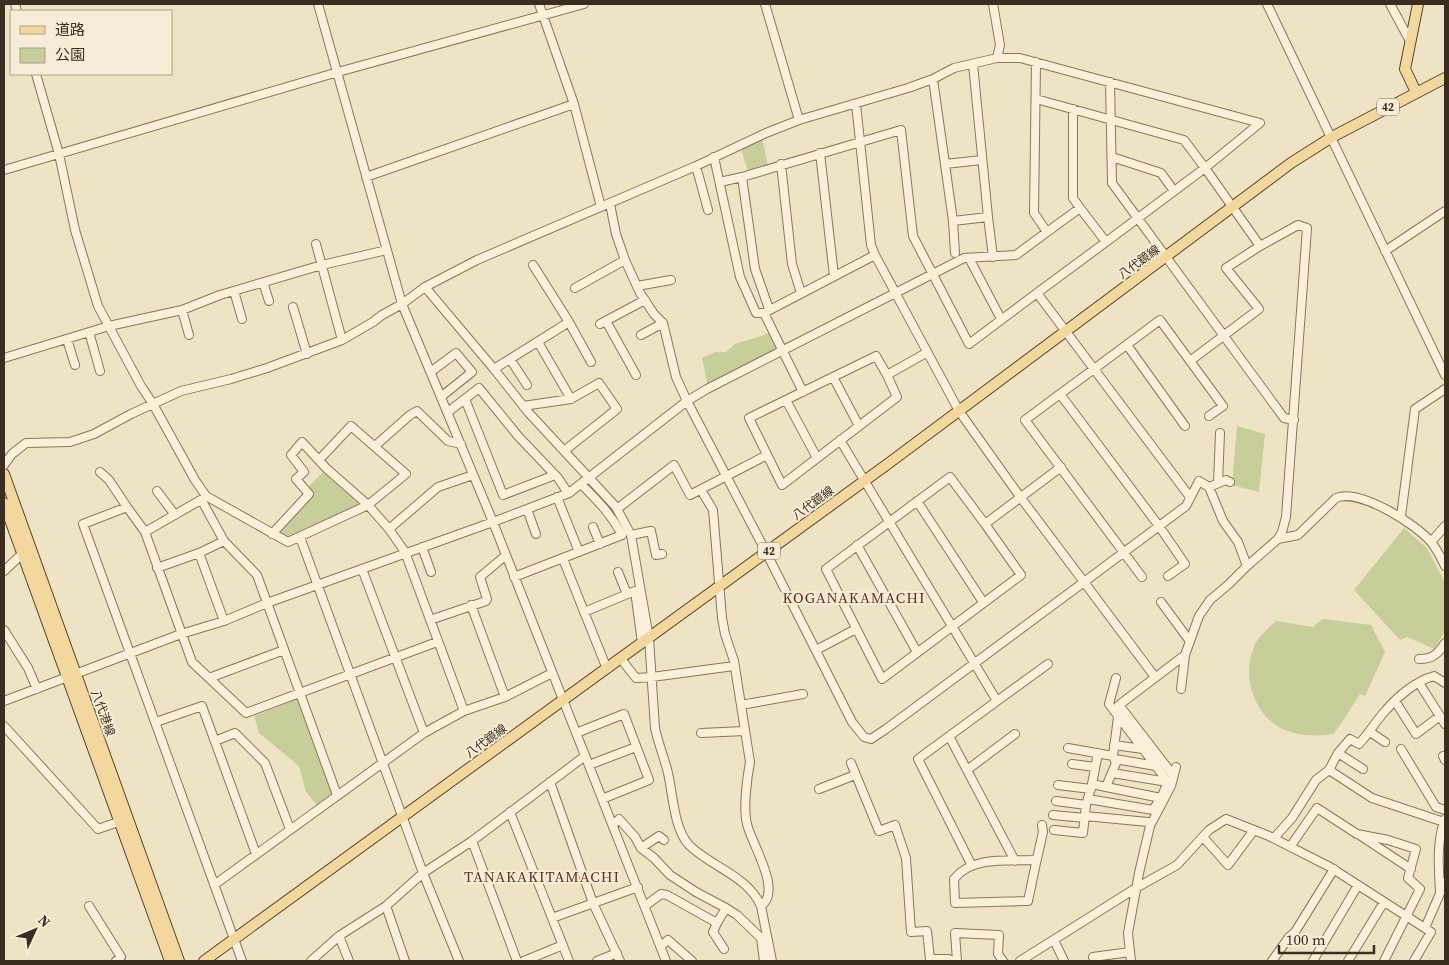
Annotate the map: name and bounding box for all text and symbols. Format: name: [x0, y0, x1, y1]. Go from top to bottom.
legend: [10, 10, 172, 75]
text: 道路: [55, 19, 85, 40]
text: 公園: [55, 44, 85, 65]
road number: 42: [1377, 98, 1399, 115]
street label: 八代鏡線: [1115, 241, 1163, 283]
street label: 八代鏡線: [789, 482, 837, 524]
road number: 42: [758, 542, 780, 560]
district label: KOGANAKAMACHI: [782, 587, 926, 608]
street label: 八代港線: [87, 688, 119, 738]
street label: 八代鏡線: [462, 720, 510, 762]
district label: TANAKAKITAMACHI: [464, 866, 620, 887]
north arrow: [10, 905, 60, 955]
text: N: [34, 910, 55, 932]
scale bar: [1279, 922, 1374, 954]
text: 100 m: [1286, 929, 1326, 950]

